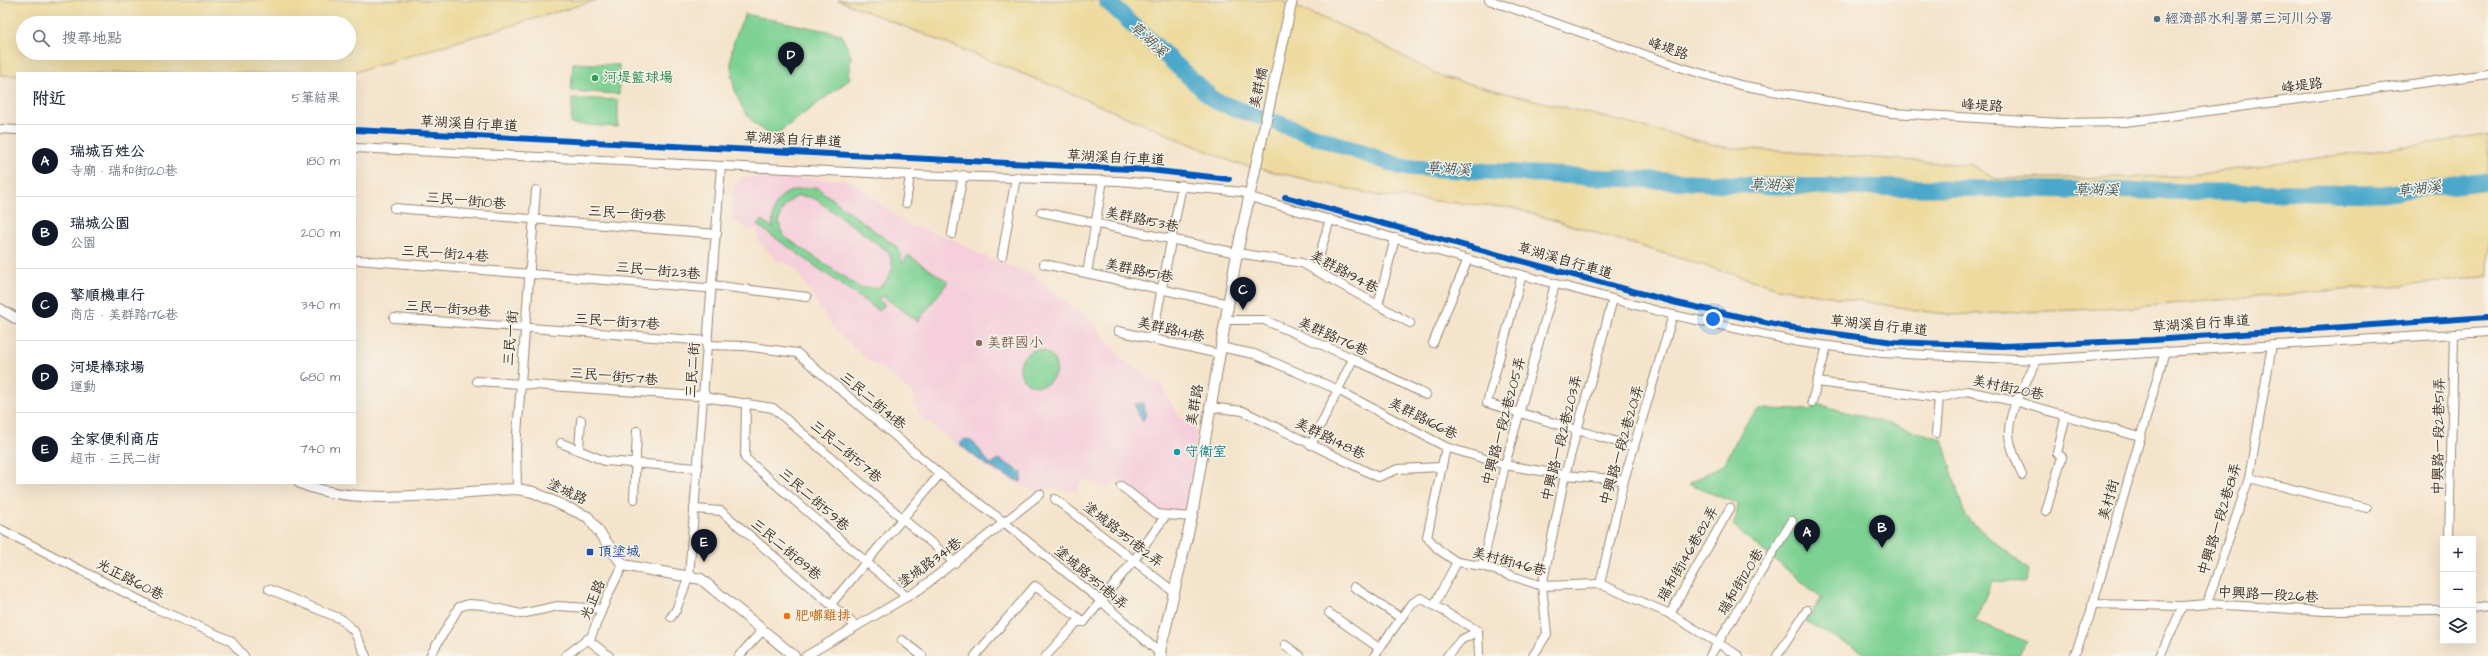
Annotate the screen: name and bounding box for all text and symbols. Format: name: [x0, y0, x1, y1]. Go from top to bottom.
place label: 經濟部水利署第三河川分署: [2165, 9, 2333, 29]
marker: 經濟部水利署第三河川分署: [2152, 14, 2162, 24]
search box: [16, 16, 356, 60]
water label: 草湖溪: [1124, 16, 1172, 63]
icon: search: [30, 27, 52, 49]
text: 搜尋地點: [62, 28, 122, 49]
street label: 峰堤路: [1645, 33, 1691, 65]
pin: D: [778, 42, 804, 75]
street label: 美群橋: [1245, 65, 1273, 111]
place label: 河堤籃球場: [603, 68, 673, 88]
marker: 河堤籃球場: [590, 73, 600, 83]
street label: 峰堤路: [2280, 73, 2324, 99]
text: 附近: [32, 87, 66, 111]
text: 5筆結果: [292, 89, 340, 107]
street label: 峰堤路: [1961, 95, 2003, 117]
street label: 草湖溪自行車道: [420, 111, 518, 137]
street label: 草湖溪自行車道: [744, 127, 842, 153]
text: 瑞城百姓公: [70, 141, 145, 162]
street label: 草湖溪自行車道: [1067, 145, 1165, 171]
text: A: [41, 152, 49, 170]
text: 180 m: [306, 152, 340, 170]
water label: 草湖溪: [1425, 157, 1472, 181]
text: 寺廟 · 瑞和街120巷: [70, 162, 178, 180]
water label: 草湖溪: [1749, 174, 1796, 196]
water label: 草湖溪: [2395, 176, 2444, 202]
water label: 草湖溪: [2073, 179, 2120, 201]
street label: 三民一街10巷: [425, 188, 508, 215]
street label: 三民一街9巷: [587, 201, 668, 227]
street label: 美群路153巷: [1103, 202, 1182, 238]
text: 瑞城公園: [70, 213, 130, 234]
text: B: [40, 224, 50, 242]
text: 200 m: [301, 224, 340, 242]
text: 公園: [70, 234, 96, 252]
street label: 草湖溪自行車道: [1515, 238, 1615, 284]
street label: 三民一街24巷: [401, 241, 490, 267]
street label: 美群路194巷: [1306, 245, 1383, 299]
street label: 美群路151巷: [1103, 254, 1176, 288]
street label: 三民一街23巷: [615, 257, 702, 285]
pin: C: [1230, 277, 1256, 310]
text: 擎順機車行: [70, 285, 145, 306]
text: C: [40, 296, 50, 314]
text: 340 m: [301, 296, 340, 314]
street label: 三民一街38巷: [404, 296, 493, 322]
text: 商店 · 美群路176巷: [70, 306, 178, 324]
street label: 三民一街: [499, 309, 523, 367]
street label: 三民一街37巷: [574, 309, 661, 335]
your location: [1703, 309, 1723, 329]
street label: 草湖溪自行車道: [1829, 311, 1929, 341]
street label: 草湖溪自行車道: [2151, 311, 2251, 337]
street label: 美群路141巷: [1135, 312, 1208, 348]
street label: 美群路176巷: [1295, 313, 1372, 362]
place label: 美群國小: [987, 333, 1043, 353]
marker: 美群國小: [974, 338, 984, 348]
street label: 三民二街: [681, 341, 705, 399]
street label: 中興路一段2巷205弄: [1477, 354, 1531, 488]
text: 河堤棒球場: [70, 357, 145, 378]
street label: 三民一街57巷: [569, 363, 660, 391]
street label: 三民二街41巷: [835, 367, 911, 435]
text: D: [41, 368, 49, 386]
text: 680 m: [300, 368, 340, 386]
street label: 美村街20巷: [1970, 371, 2047, 406]
street label: 中興路一段2巷203弄: [1537, 373, 1587, 503]
street label: 中興路一段2巷51弄: [2428, 377, 2450, 495]
text: 運動: [70, 378, 96, 396]
street label: 中興路一段2巷201弄: [1595, 382, 1649, 508]
street label: 美群路: [1182, 383, 1208, 427]
street label: 美群路166巷: [1385, 393, 1462, 445]
street label: 美群路148巷: [1291, 413, 1370, 465]
street label: 三民二街57巷: [806, 416, 887, 489]
text: 全家便利商店: [70, 429, 160, 450]
text: E: [41, 440, 49, 458]
text: 740 m: [300, 440, 340, 458]
place label: 守衛室: [1185, 442, 1227, 462]
marker: 守衛室: [1172, 447, 1182, 457]
text: 超市 · 三民二街: [70, 450, 160, 468]
street label: 中興路一段2巷81弄: [2193, 460, 2247, 578]
street label: 三民二街59巷: [774, 464, 854, 537]
street label: 塗城路: [544, 474, 590, 510]
street label: 美村街: [2094, 477, 2124, 523]
street label: 塗城路351巷2弄: [1079, 497, 1167, 573]
street label: 瑞和街146巷82弄: [1652, 503, 1723, 606]
street label: 三民二街89巷: [746, 514, 827, 586]
pin: B: [1869, 515, 1895, 548]
pin: A: [1794, 519, 1820, 552]
pin: E: [691, 529, 717, 562]
street label: 塗城路341巷: [894, 532, 967, 593]
map controls: [2440, 536, 2476, 644]
button: +: [2440, 536, 2476, 572]
street label: 塗城路351巷1弄: [1050, 541, 1132, 615]
place label: 頂塗城: [598, 542, 640, 562]
street label: 美村街146巷: [1470, 542, 1549, 582]
street label: 瑞和街120巷: [1713, 544, 1769, 620]
marker: 頂塗城: [585, 547, 595, 557]
street label: 光正路60巷: [93, 554, 168, 606]
button: −: [2440, 572, 2476, 608]
street label: 光正路: [576, 577, 610, 623]
street label: 中興路一段26巷: [2217, 582, 2320, 608]
place label: 肥嘟雞排: [795, 606, 851, 626]
button: layers: [2440, 608, 2476, 644]
marker: 肥嘟雞排: [782, 611, 792, 621]

